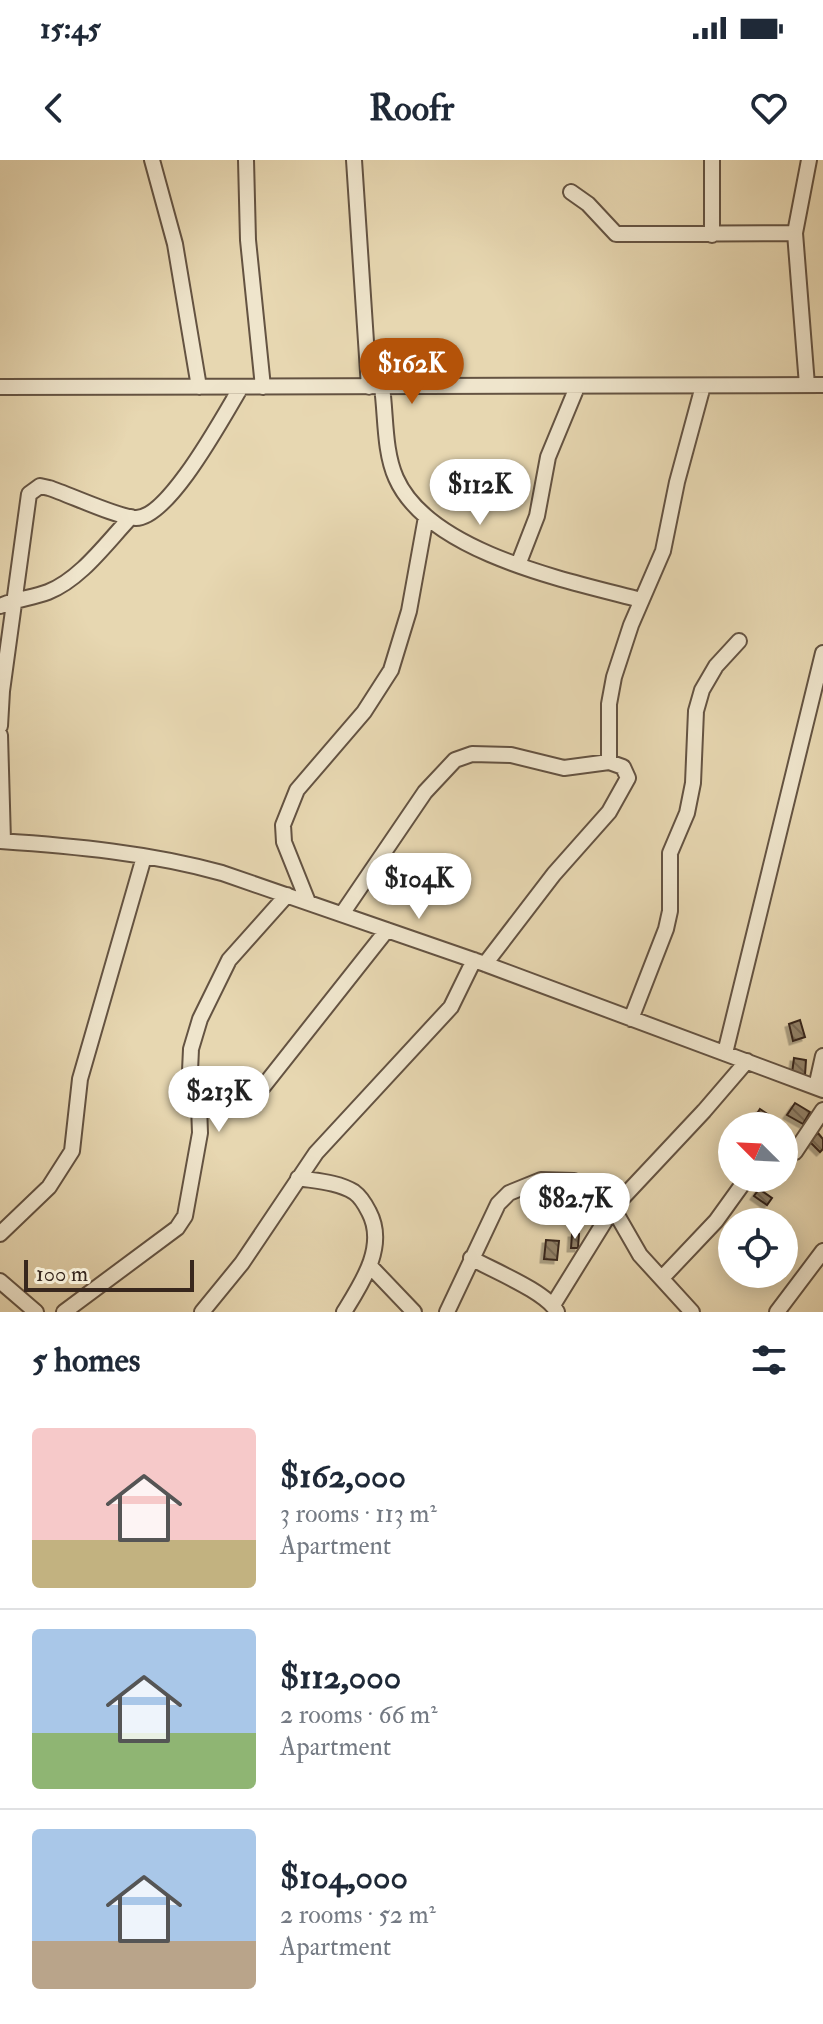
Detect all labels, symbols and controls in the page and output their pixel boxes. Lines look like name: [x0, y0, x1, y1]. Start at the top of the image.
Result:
text: 15:45: [40, 10, 101, 47]
icon: back: [32, 86, 76, 130]
text: Roofr: [369, 86, 454, 131]
icon: heart: [747, 86, 791, 130]
pin: $162K: [356, 338, 468, 406]
text: $162K: [378, 348, 446, 380]
pin: $112K: [424, 459, 536, 527]
text: $112K: [448, 469, 512, 501]
pin: $104K: [363, 853, 475, 921]
text: $104K: [384, 863, 454, 895]
pin: $213K: [163, 1066, 275, 1134]
text: $213K: [186, 1076, 252, 1108]
north arrow: [718, 1112, 798, 1192]
map controls: [718, 1112, 798, 1288]
pin: $82.7K: [510, 1173, 640, 1241]
text: $82.7K: [538, 1183, 612, 1215]
button: locate: [718, 1208, 798, 1288]
scale bar: [24, 1256, 194, 1292]
text: 100 m: [36, 1260, 88, 1288]
icon: filters: [747, 1338, 791, 1382]
text: 5 homes: [32, 1339, 140, 1382]
text: $162,000: [280, 1455, 406, 1498]
icon: home: [96, 1460, 192, 1556]
text: 3 rooms · 113 m²: [280, 1498, 437, 1530]
text: Apartment: [280, 1530, 391, 1562]
text: $112,000: [280, 1656, 401, 1699]
icon: home: [96, 1661, 192, 1757]
text: 2 rooms · 66 m²: [280, 1699, 438, 1731]
text: Apartment: [280, 1731, 391, 1763]
text: $104,000: [280, 1856, 408, 1899]
icon: home: [96, 1861, 192, 1957]
text: 2 rooms · 52 m²: [280, 1899, 436, 1931]
text: Apartment: [280, 1931, 391, 1963]

